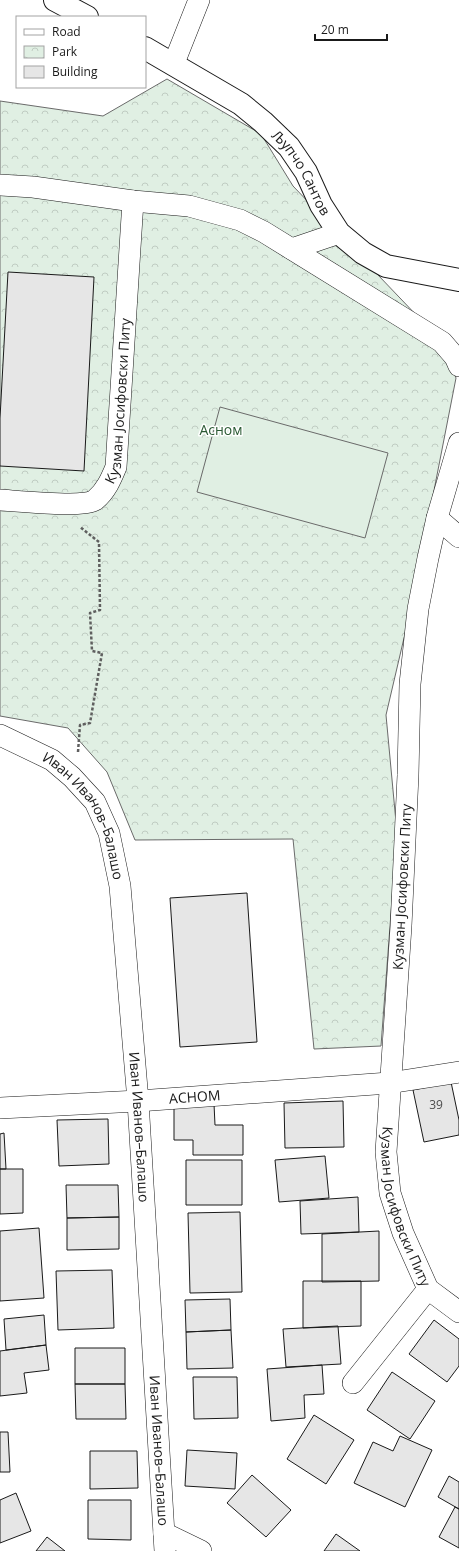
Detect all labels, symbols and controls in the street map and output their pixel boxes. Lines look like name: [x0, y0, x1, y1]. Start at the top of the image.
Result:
legend: [16, 16, 146, 88]
scale bar: [315, 16, 387, 42]
text: 20 m: [321, 21, 349, 38]
text: Road: [52, 23, 81, 40]
text: Park: [52, 43, 78, 60]
text: Building: [52, 63, 98, 80]
street label: Љупчо Сантов: [268, 126, 335, 219]
street label: Кузман Јосифовски Питу: [100, 317, 135, 487]
park label: Асном: [199, 420, 243, 439]
street label: Иван Иванов–Балашо: [40, 747, 128, 881]
street label: Кузман Јосифовски Питу: [388, 802, 415, 971]
street label: Иван Иванов–Балашо: [125, 1051, 154, 1203]
street label: АСНОМ: [168, 1085, 221, 1108]
house number: 39: [429, 1096, 443, 1113]
street label: Кузман Јосифовски Питу: [377, 1126, 436, 1290]
street label: Иван Иванов–Балашо: [145, 1375, 173, 1526]

